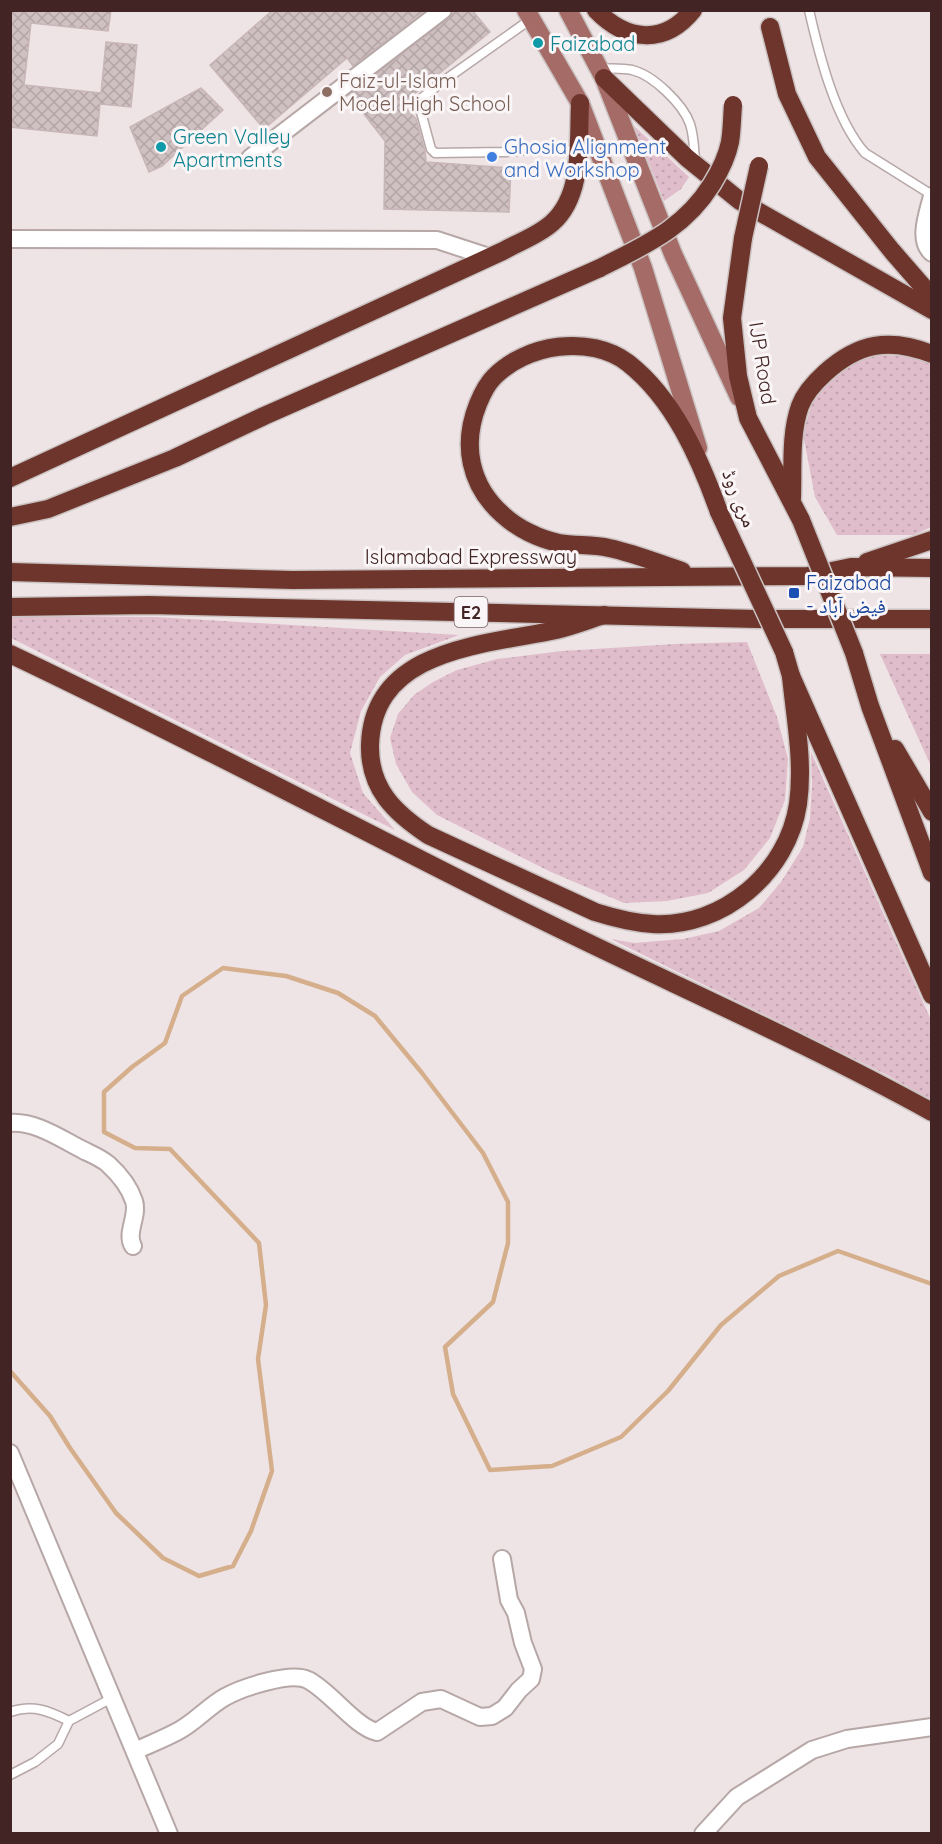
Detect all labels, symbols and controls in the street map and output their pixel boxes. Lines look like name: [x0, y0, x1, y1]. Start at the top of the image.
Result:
place label: Faizabad: [550, 31, 635, 56]
marker: Faizabad: [531, 36, 545, 50]
place label: Faiz-ul-Islam Model High School: [339, 68, 511, 116]
marker: Faiz-ul-Islam Model High School: [320, 85, 334, 99]
place label: Green Valley Apartments: [173, 124, 291, 172]
place label: Ghosia Alignment and Workshop: [504, 134, 667, 182]
marker: Green Valley Apartments: [154, 140, 168, 154]
marker: Ghosia Alignment and Workshop: [485, 150, 499, 164]
street label: IJP Road: [744, 320, 782, 406]
street label: مری روڈ: [717, 465, 763, 531]
street label: Islamabad Expressway: [365, 544, 577, 569]
place label: Faizabad - فیض آباد: [806, 570, 891, 618]
marker: Faizabad - فیض آباد: [787, 586, 801, 600]
road number: E2: [454, 597, 488, 627]

